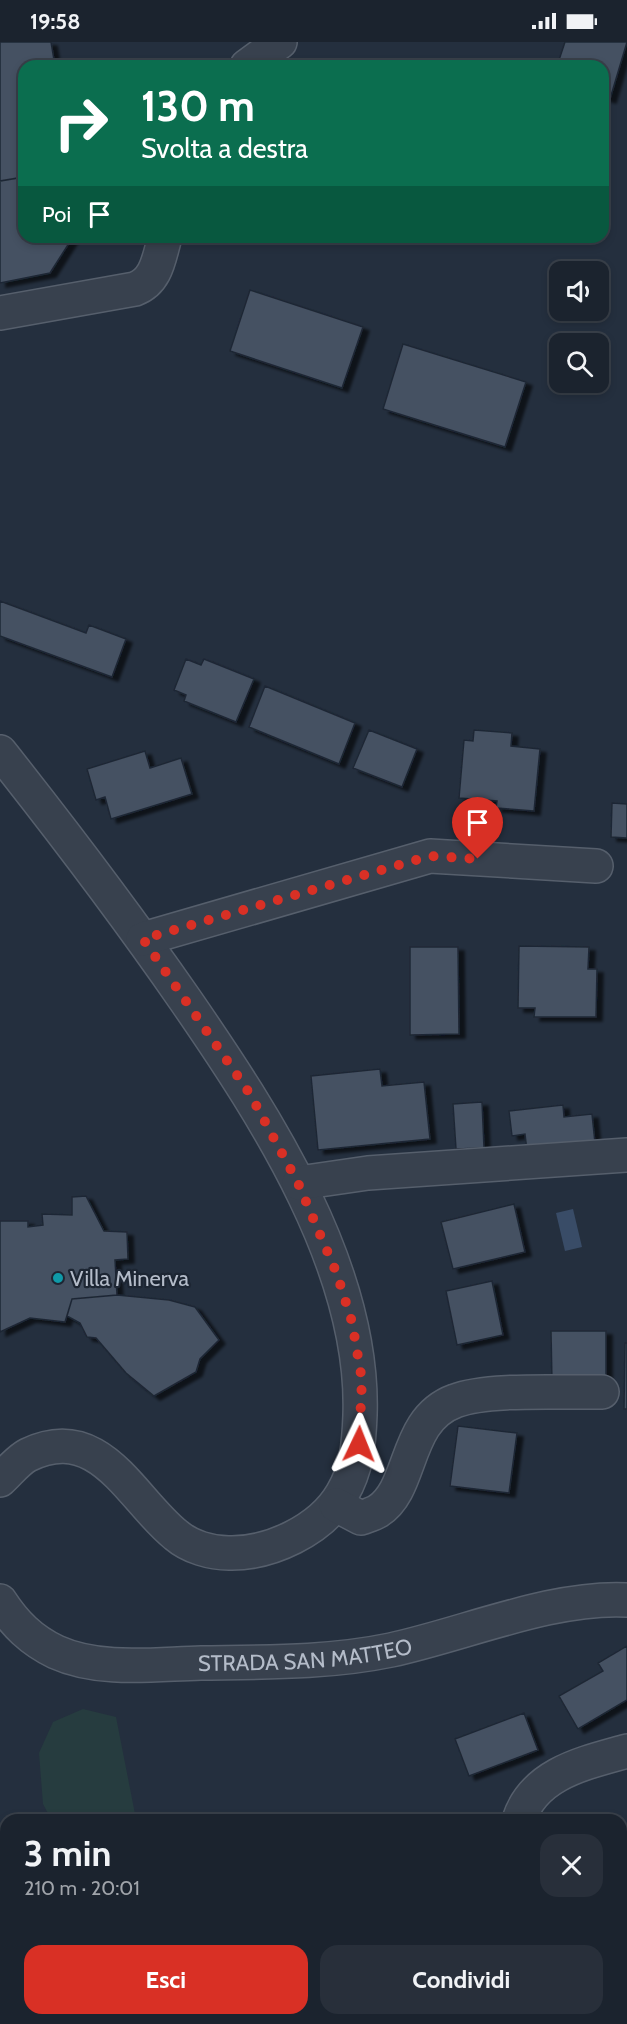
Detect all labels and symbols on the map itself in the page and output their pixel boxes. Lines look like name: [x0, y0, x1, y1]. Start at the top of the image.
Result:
pin: [452, 797, 503, 859]
place label: Villa Minerva: [70, 1265, 189, 1292]
marker: Villa Minerva: [51, 1271, 65, 1285]
position arrow: [327, 1412, 391, 1476]
street label: STRADA SAN MATTEO: [198, 1633, 415, 1677]

